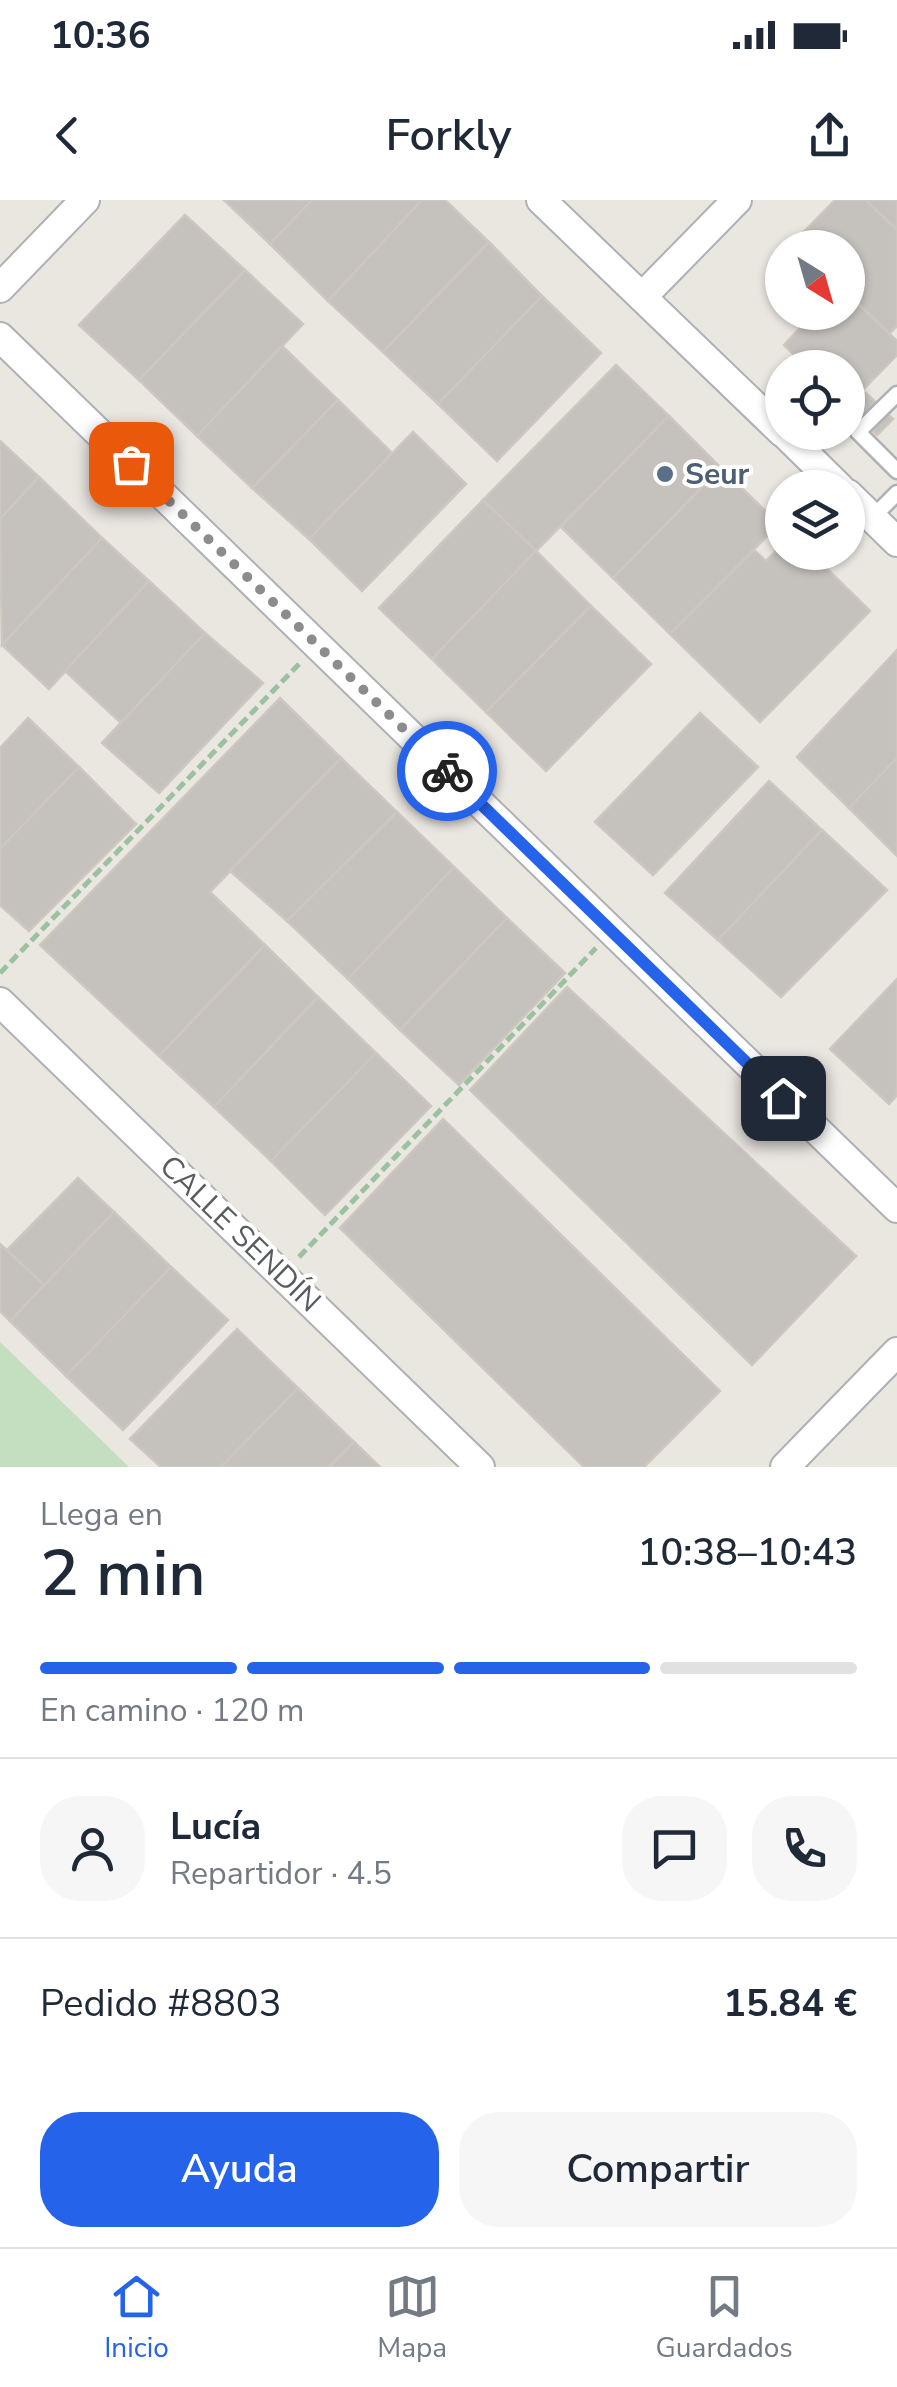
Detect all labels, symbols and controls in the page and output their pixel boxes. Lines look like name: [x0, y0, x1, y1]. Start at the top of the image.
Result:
text: 10:36: [50, 10, 151, 61]
text: Forkly: [385, 105, 512, 166]
icon: back: [40, 108, 95, 163]
icon: share: [802, 108, 857, 163]
north arrow: [765, 230, 865, 330]
map controls: [765, 230, 865, 570]
button: locate: [765, 350, 865, 450]
pin: [89, 422, 174, 507]
icon: bag: [104, 437, 159, 492]
place label: Seur: [685, 454, 750, 495]
marker: Seur: [654, 463, 676, 485]
button: layers: [765, 470, 865, 570]
courier: [397, 721, 497, 821]
icon: bike: [420, 744, 475, 799]
pin: [741, 1056, 826, 1141]
icon: home: [756, 1071, 811, 1126]
street label: CALLE SENDÍN: [150, 1146, 330, 1322]
text: Llega en: [40, 1493, 163, 1536]
text: 10:38–10:43: [638, 1527, 857, 1578]
text: 2 min: [40, 1529, 206, 1618]
text: En camino · 120 m: [40, 1689, 304, 1732]
button: person: [40, 1796, 145, 1901]
button: chat: [622, 1796, 727, 1901]
button: phone: [752, 1796, 857, 1901]
text: Lucía: [170, 1801, 261, 1852]
text: Repartidor · 4.5: [170, 1852, 392, 1895]
text: Pedido #8803: [40, 1978, 281, 2029]
text: 15.84 €: [723, 1978, 857, 2029]
button: Ayuda: [40, 2112, 439, 2227]
button: Compartir: [459, 2112, 857, 2227]
tab: Inicio: [104, 2269, 169, 2367]
tab: Mapa: [377, 2269, 447, 2367]
tab: Guardados: [656, 2269, 793, 2367]

